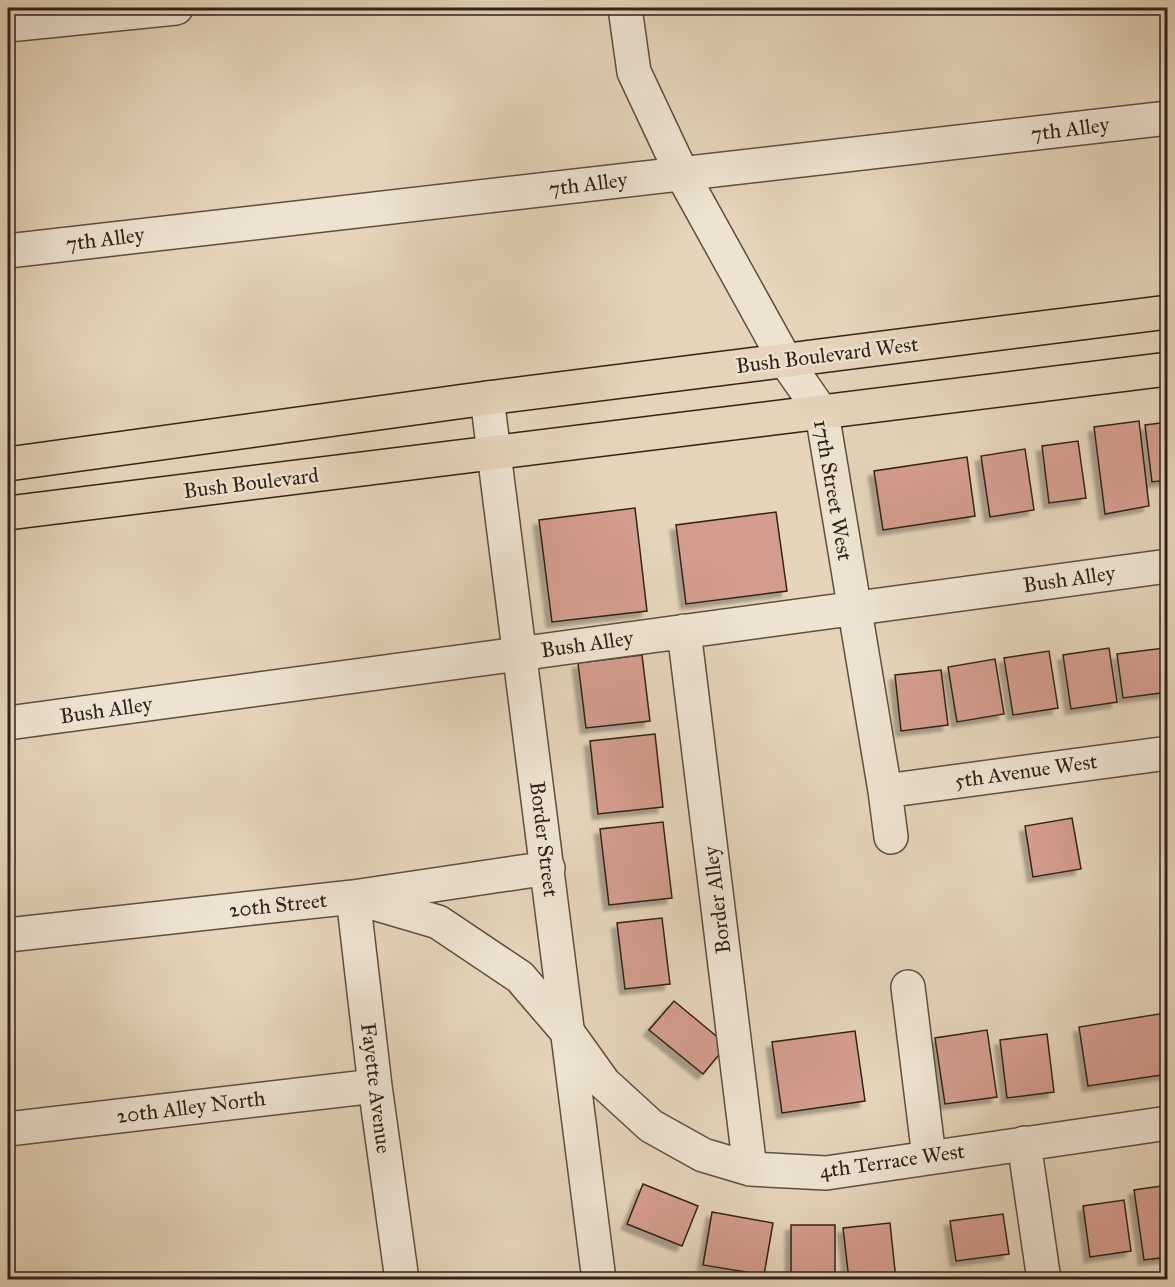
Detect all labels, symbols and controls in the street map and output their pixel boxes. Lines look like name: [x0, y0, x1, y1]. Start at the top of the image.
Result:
street label: 7th Alley: [1029, 111, 1112, 147]
street label: 7th Alley: [547, 166, 630, 202]
street label: 7th Alley: [64, 221, 147, 257]
street label: Bush Boulevard West: [734, 331, 920, 379]
street label: 17th Street West: [808, 417, 858, 563]
street label: Bush Boulevard: [182, 462, 321, 504]
street label: Bush Alley: [1021, 560, 1118, 598]
street label: Bush Alley: [539, 625, 636, 663]
street label: Bush Alley: [58, 691, 155, 729]
street label: 5th Avenue West: [953, 748, 1100, 794]
street label: Border Street: [524, 780, 564, 899]
street label: Border Alley: [697, 844, 736, 955]
street label: 20th Street: [228, 887, 329, 923]
street label: Fayette Avenue: [355, 1021, 397, 1155]
street label: 20th Alley North: [115, 1085, 267, 1129]
street label: 4th Terrace West: [818, 1138, 967, 1184]

